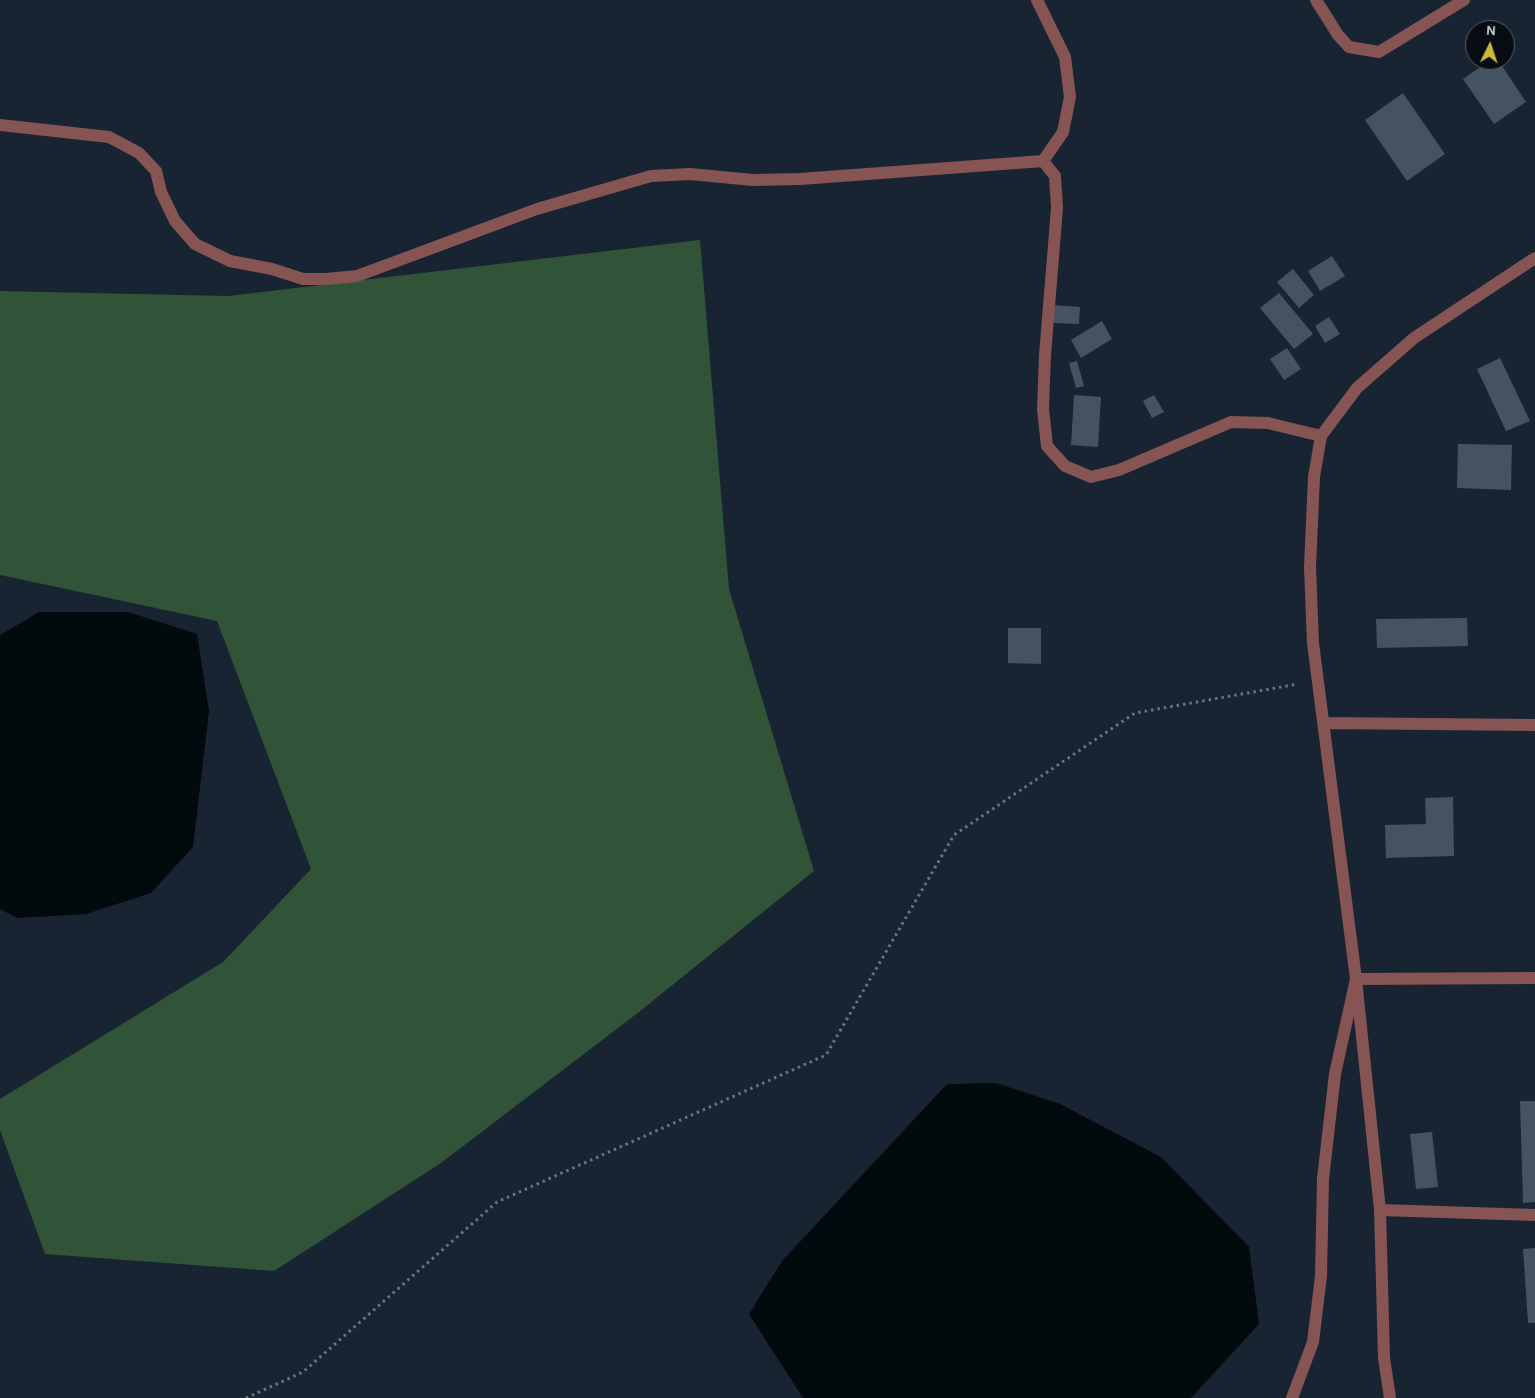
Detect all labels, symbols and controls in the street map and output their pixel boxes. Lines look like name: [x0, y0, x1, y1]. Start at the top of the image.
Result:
north arrow: [1465, 20, 1515, 70]
text: N: [1485, 22, 1497, 39]

